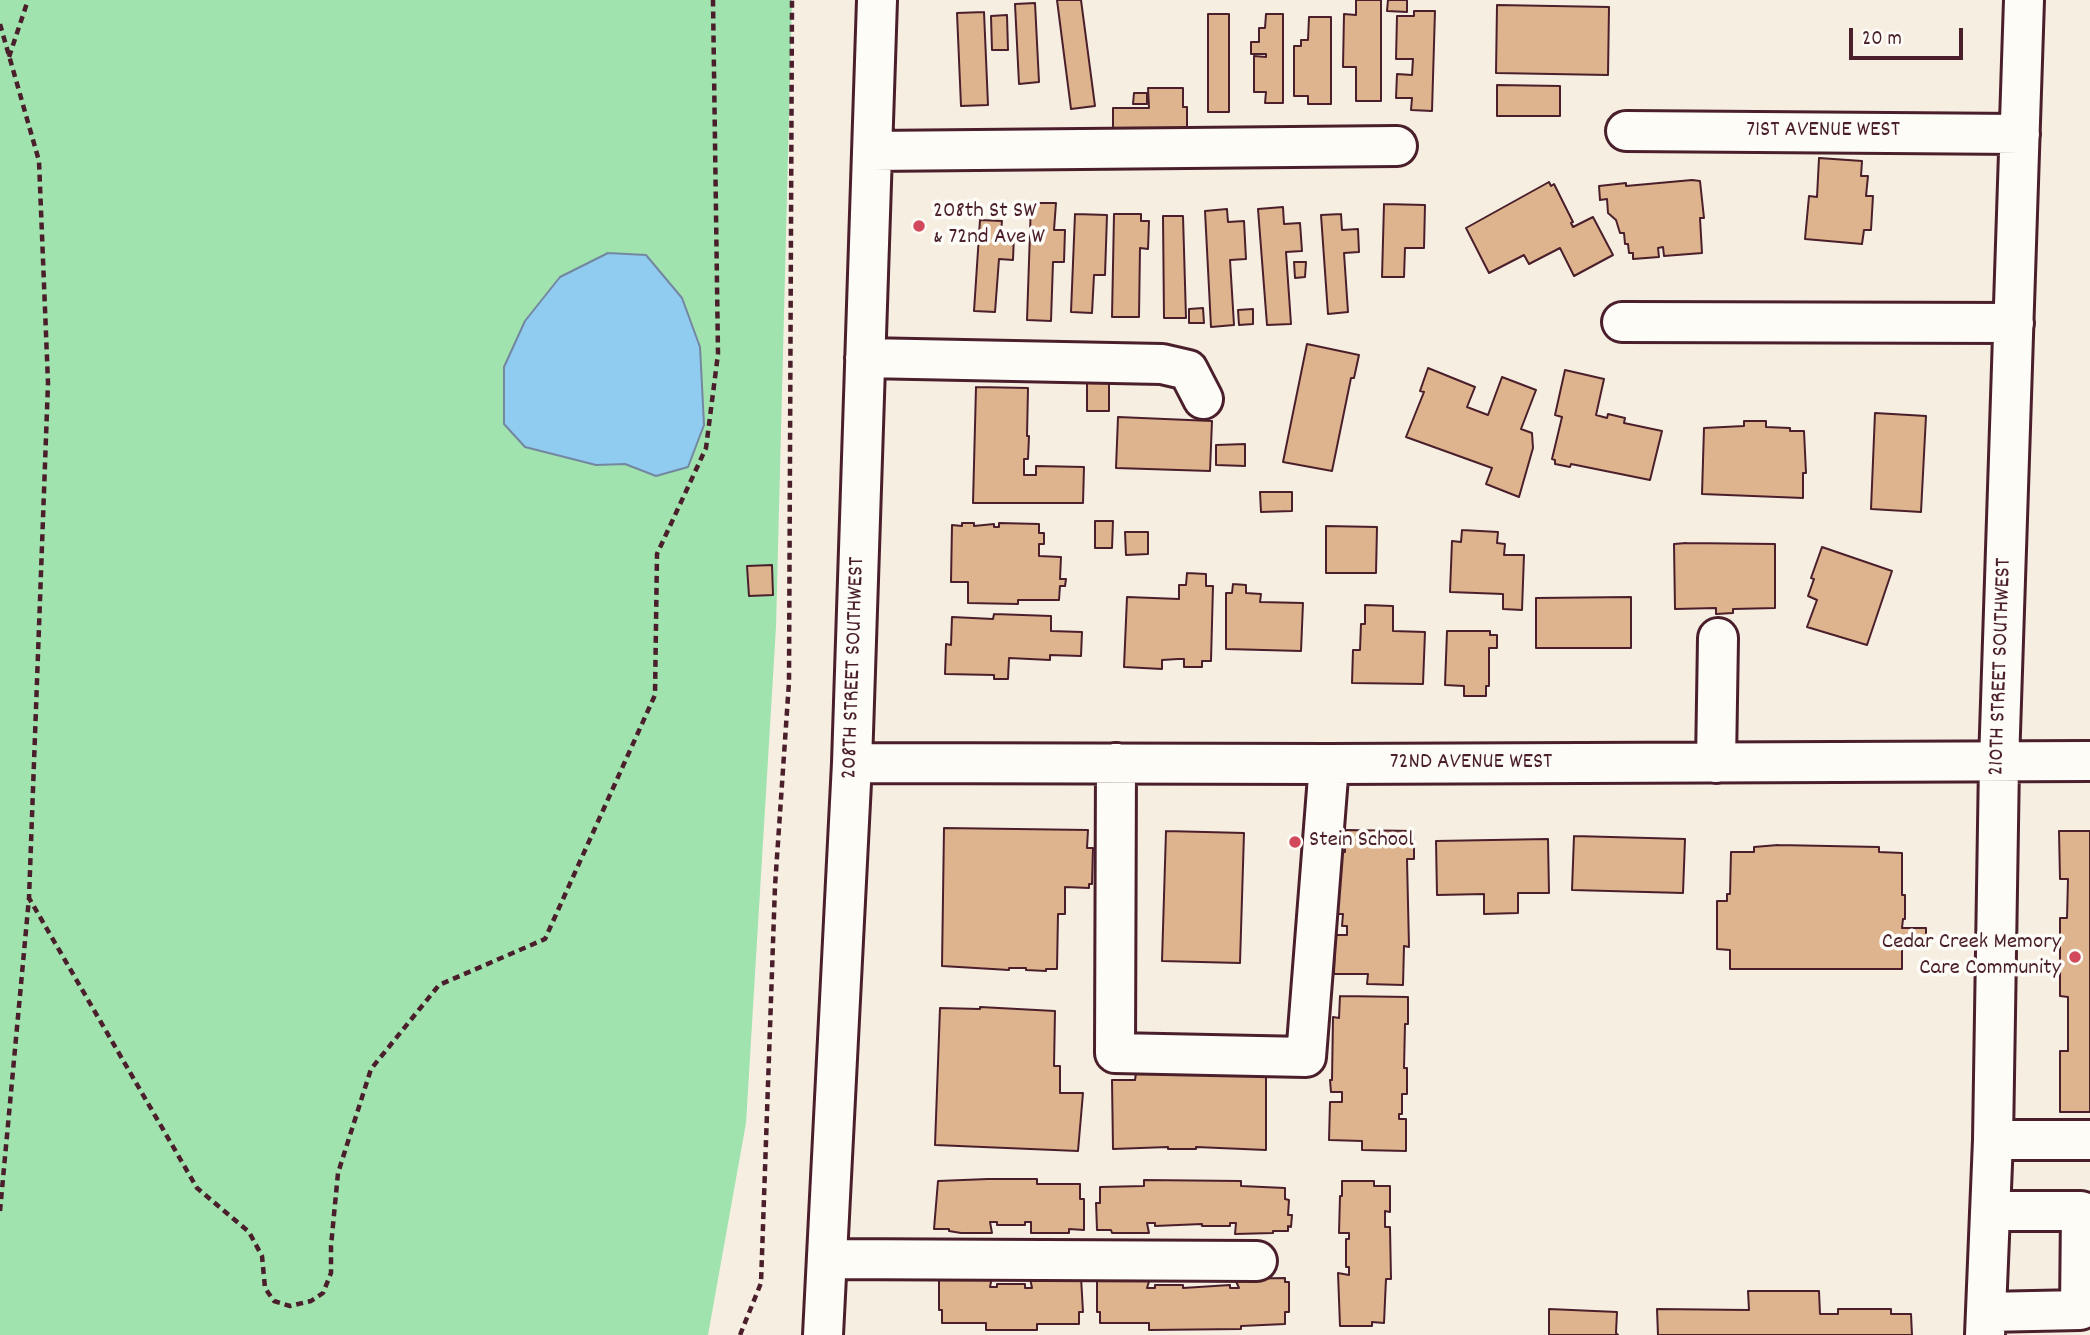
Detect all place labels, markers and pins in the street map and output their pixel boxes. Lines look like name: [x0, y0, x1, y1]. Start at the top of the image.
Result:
place label: 208th St SW & 72nd Ave W: [933, 199, 1045, 253]
marker: 208th St SW & 72nd Ave W: [911, 218, 927, 234]
place label: Stein School: [1309, 828, 1414, 856]
marker: Stein School: [1287, 834, 1303, 850]
place label: Cedar Creek Memory Care Community: [1882, 930, 2061, 984]
marker: Cedar Creek Memory Care Community: [2067, 949, 2083, 965]

